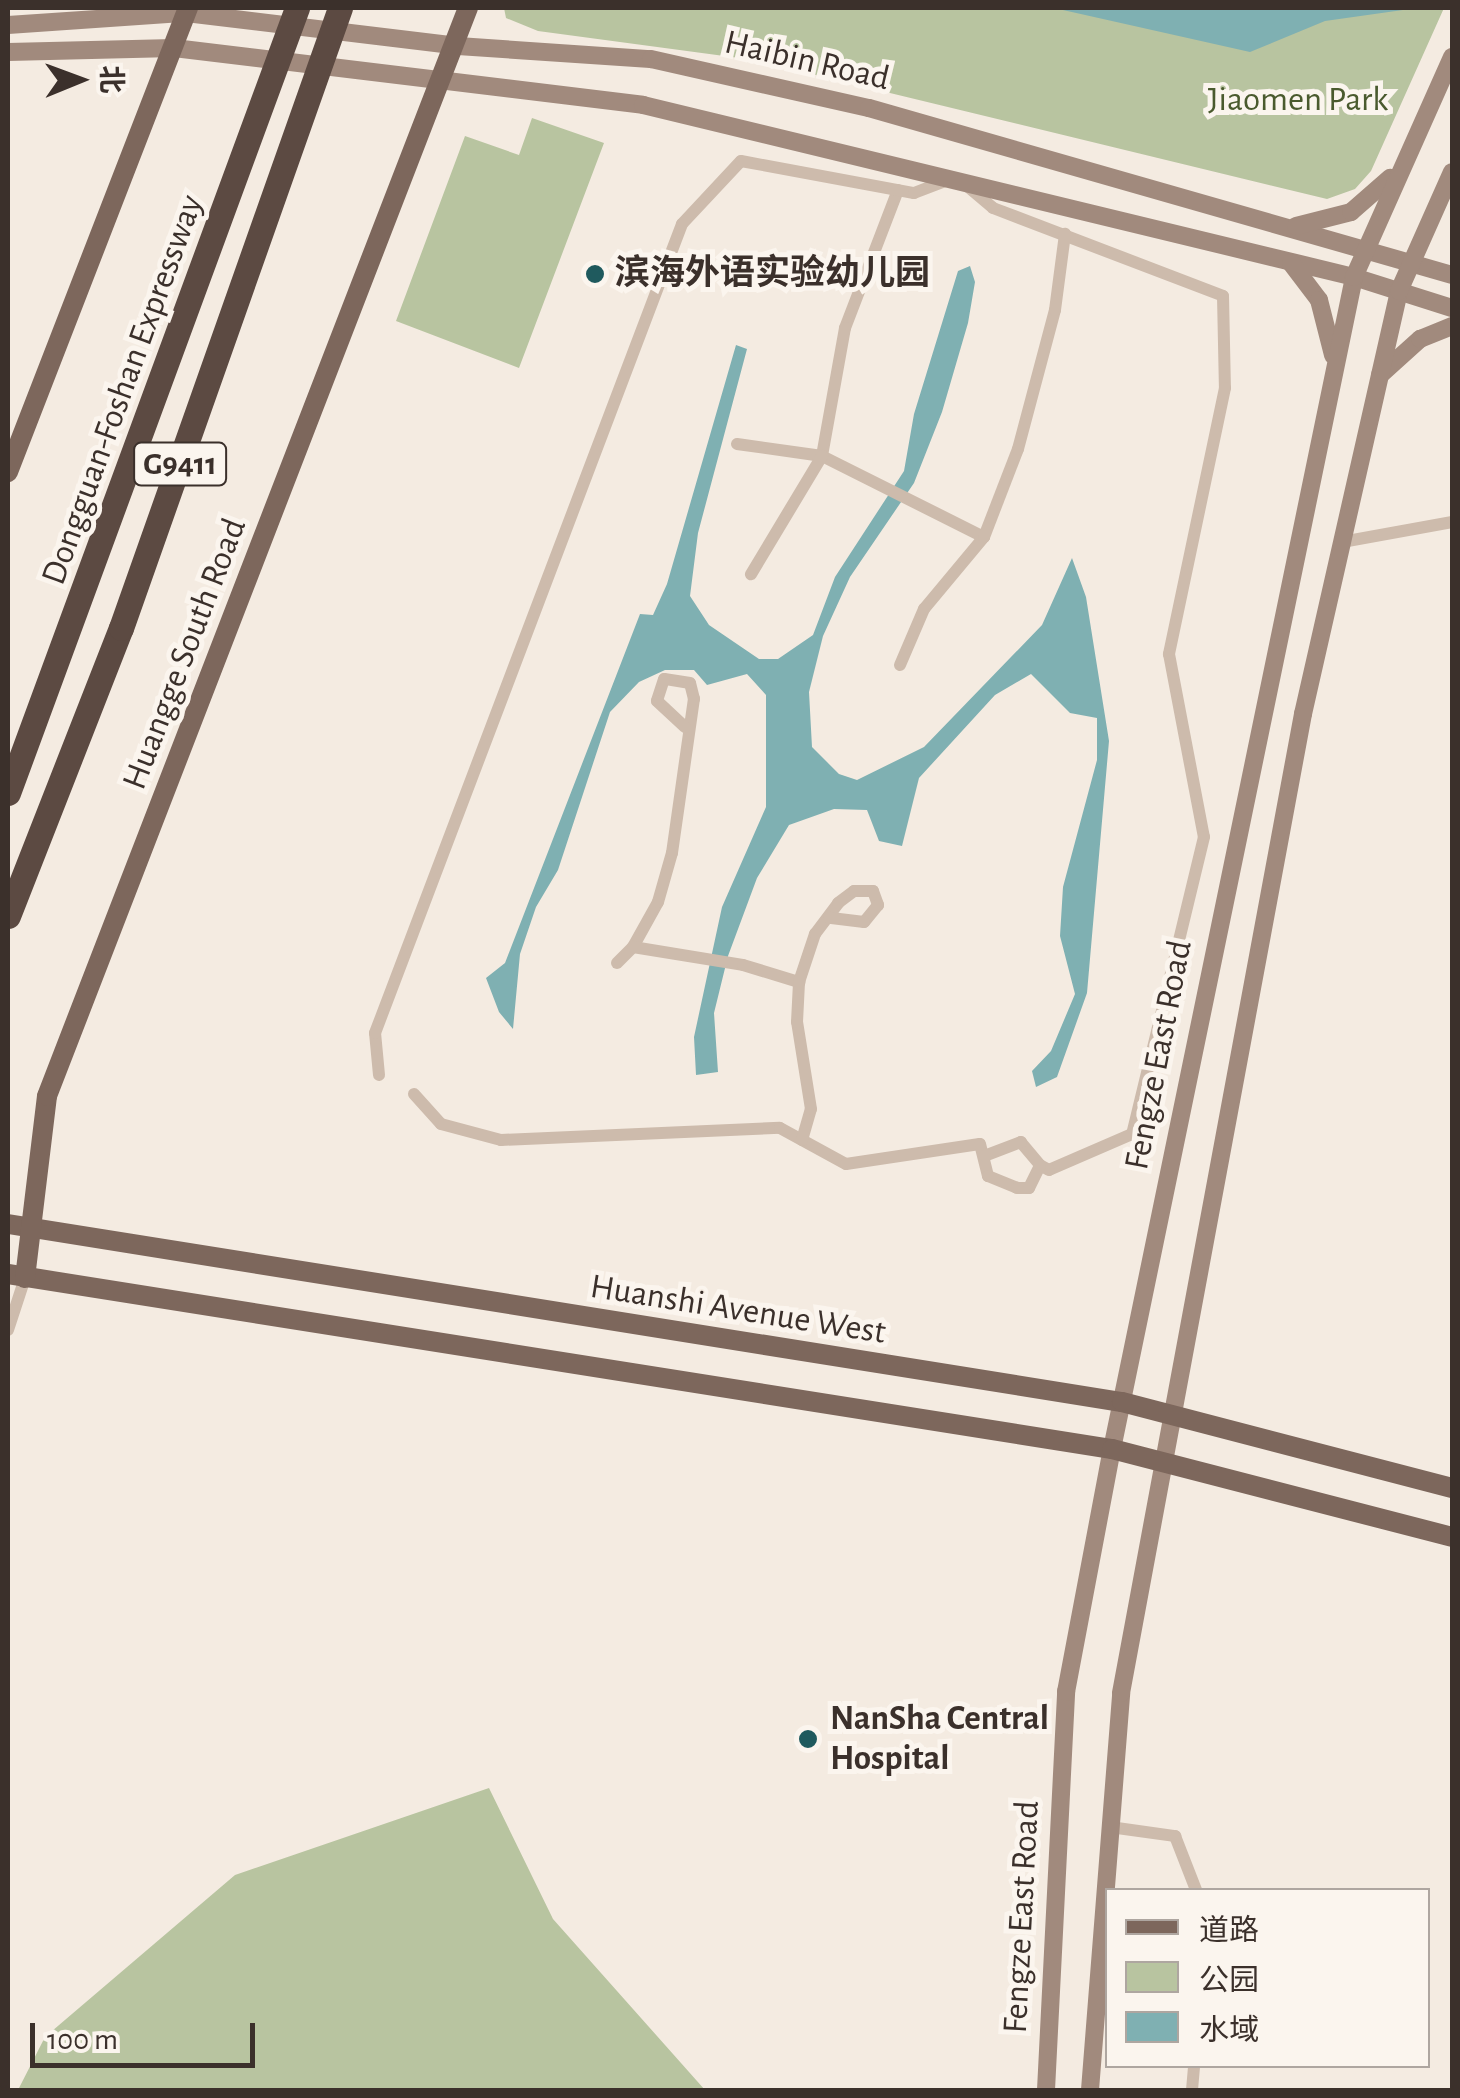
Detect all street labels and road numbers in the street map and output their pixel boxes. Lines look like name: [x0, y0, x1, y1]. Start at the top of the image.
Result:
street label: Haibin Road: [721, 22, 893, 100]
street label: Dongguan-Foshan Expressway: [33, 189, 213, 591]
road number: G9411: [132, 437, 228, 491]
street label: Huangge South Road: [114, 513, 256, 795]
street label: Fengze East Road: [1116, 937, 1202, 1173]
street label: Huanshi Avenue West: [587, 1266, 889, 1354]
street label: Fengze East Road: [995, 1800, 1049, 2034]

